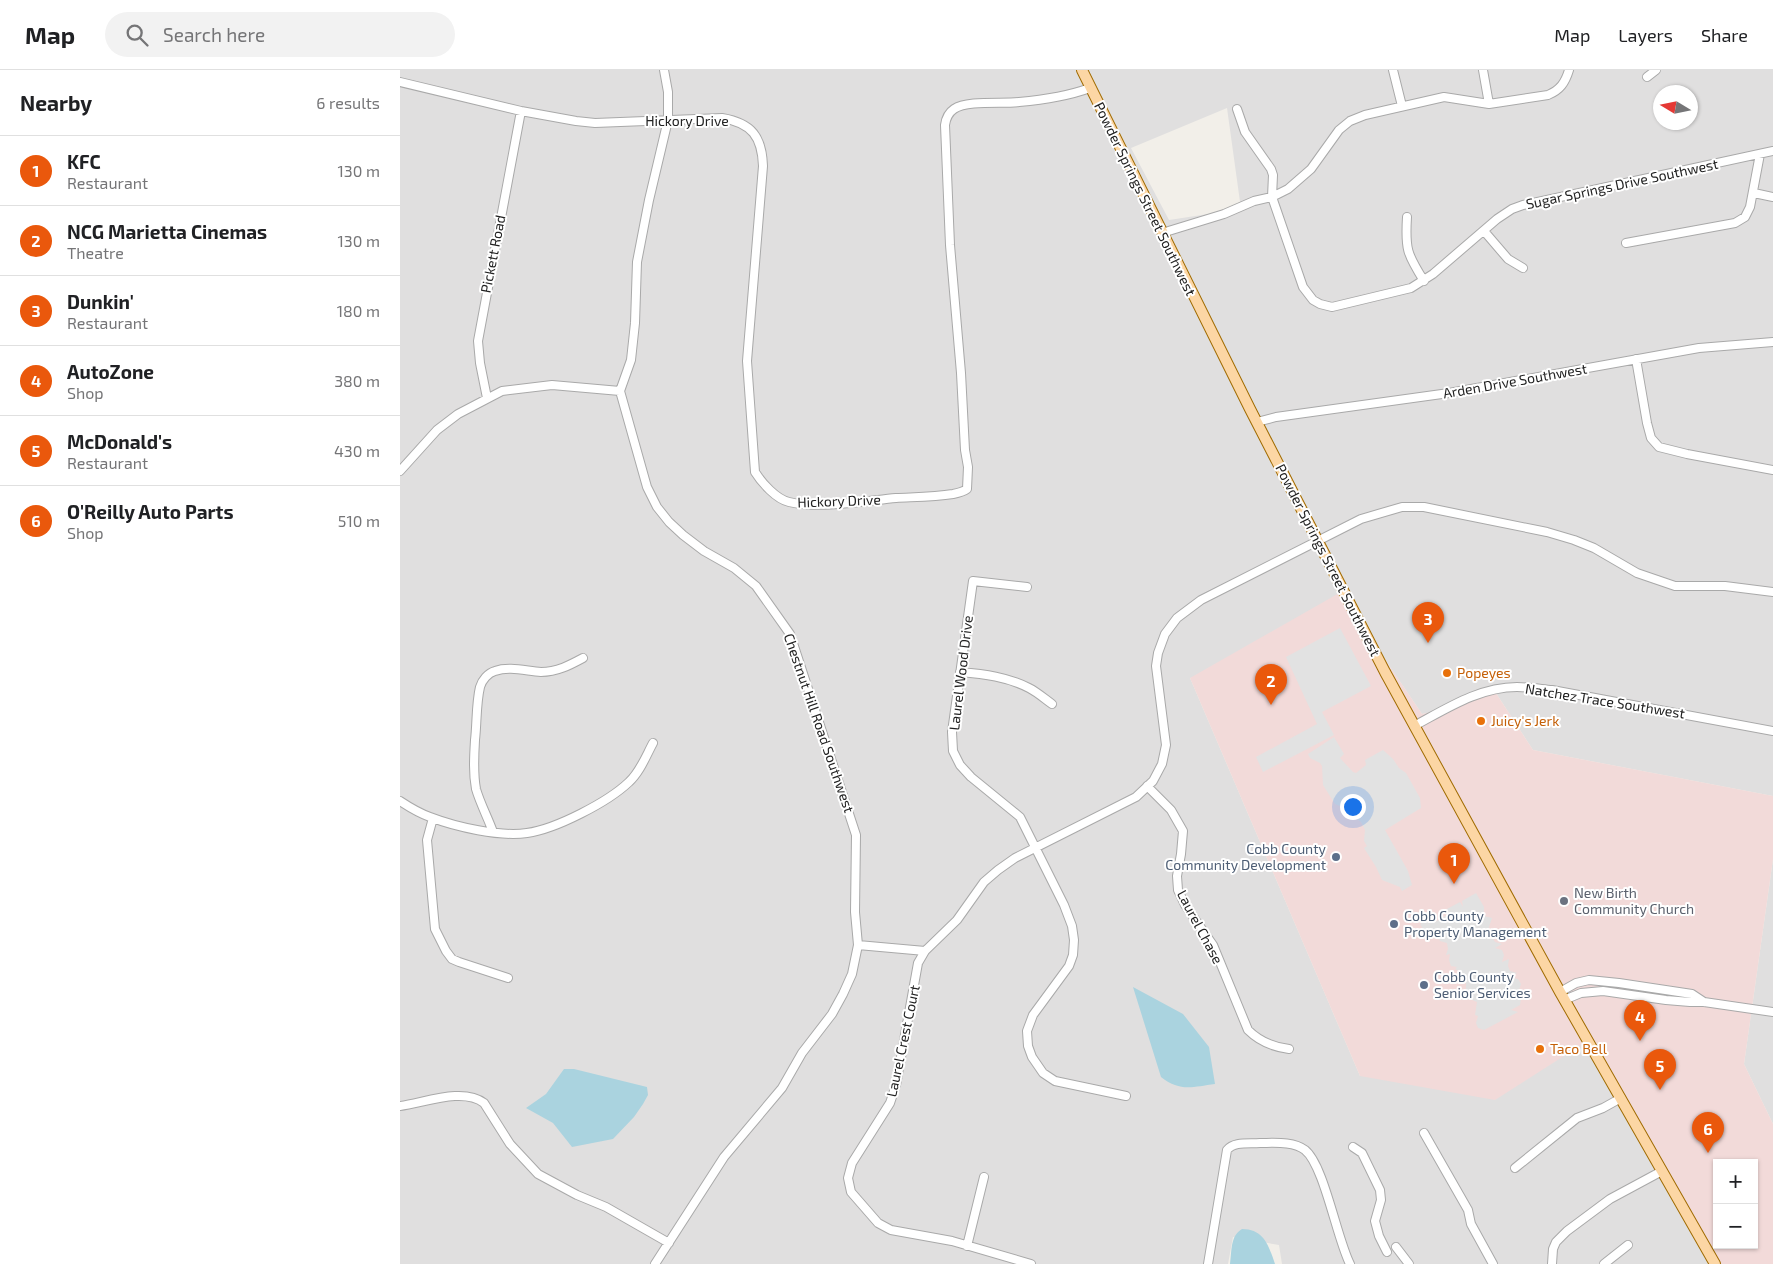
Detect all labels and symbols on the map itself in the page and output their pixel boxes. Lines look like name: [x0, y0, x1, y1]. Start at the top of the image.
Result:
north arrow: [1653, 85, 1698, 130]
street label: Powder Springs Street Southwest: [1091, 99, 1200, 298]
street label: Hickory Drive: [645, 112, 729, 129]
street label: Sugar Springs Drive Southwest: [1524, 155, 1720, 212]
street label: Pickett Road: [477, 213, 508, 294]
street label: Arden Drive Southwest: [1442, 359, 1588, 402]
street label: Powder Springs Street Southwest: [1272, 461, 1384, 659]
street label: Hickory Drive: [797, 491, 881, 510]
pin: 3: [1412, 602, 1444, 643]
street label: Laurel Wood Drive: [945, 614, 976, 731]
street label: Chestnut Hill Road Southwest: [781, 631, 858, 815]
pin: 2: [1255, 664, 1287, 705]
place label: Popeyes: [1457, 664, 1511, 681]
marker: Popeyes: [1441, 667, 1453, 679]
street label: Natchez Trace Southwest: [1524, 679, 1686, 722]
place label: Juicy's Jerk: [1491, 712, 1559, 729]
marker: Juicy's Jerk: [1475, 715, 1487, 727]
your location: [1340, 794, 1366, 820]
place label: Cobb County Community Development: [1165, 840, 1327, 873]
pin: 1: [1438, 843, 1470, 884]
marker: Cobb County Community Development: [1330, 851, 1342, 863]
place label: New Birth Community Church: [1574, 884, 1694, 917]
street label: Laurel Chase: [1174, 887, 1227, 967]
marker: New Birth Community Church: [1558, 895, 1570, 907]
place label: Cobb County Property Management: [1404, 907, 1547, 940]
marker: Cobb County Property Management: [1388, 918, 1400, 930]
place label: Cobb County Senior Services: [1434, 968, 1531, 1001]
marker: Cobb County Senior Services: [1418, 979, 1430, 991]
street label: Laurel Crest Court: [882, 983, 923, 1098]
pin: 4: [1624, 1000, 1656, 1041]
place label: Taco Bell: [1550, 1040, 1608, 1057]
marker: Taco Bell: [1534, 1043, 1546, 1055]
pin: 5: [1644, 1049, 1676, 1090]
pin: 6: [1692, 1112, 1724, 1153]

